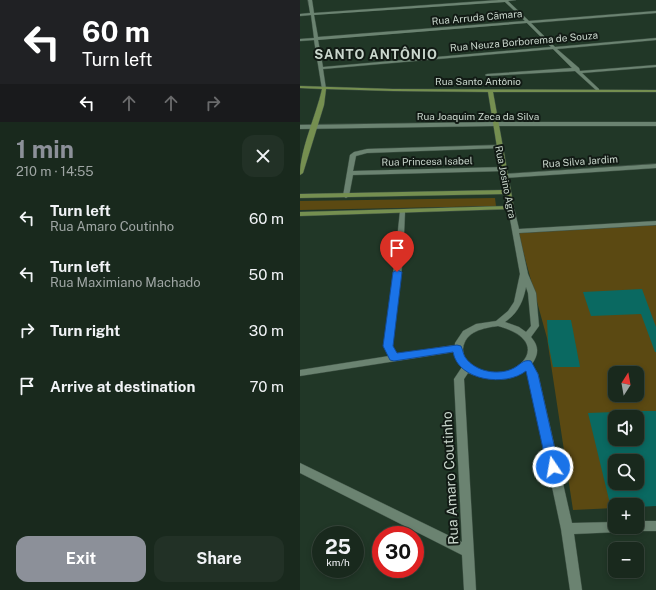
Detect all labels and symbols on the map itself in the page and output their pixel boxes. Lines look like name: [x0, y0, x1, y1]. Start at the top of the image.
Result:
street label: Rua Arruda Cãmara: [431, 7, 523, 27]
street label: Rua Neuza Borborema de Souza: [449, 29, 599, 53]
district label: SANTO ANTÔNIO: [314, 46, 438, 62]
street label: Rua Santo Antônio: [435, 75, 521, 87]
street label: Rua Joaquim Zeca da Silva: [417, 110, 539, 122]
street label: Rua Josino Agra: [493, 145, 519, 219]
street label: Rua Silva Jardim: [542, 152, 618, 170]
street label: Rua Princesa Isabel: [381, 154, 473, 168]
pin: [380, 231, 414, 272]
north arrow: [608, 366, 644, 402]
street label: Rua Amaro Coutinho: [439, 411, 461, 545]
position arrow: [532, 446, 574, 488]
speed limit sign: 30: [372, 526, 424, 578]

